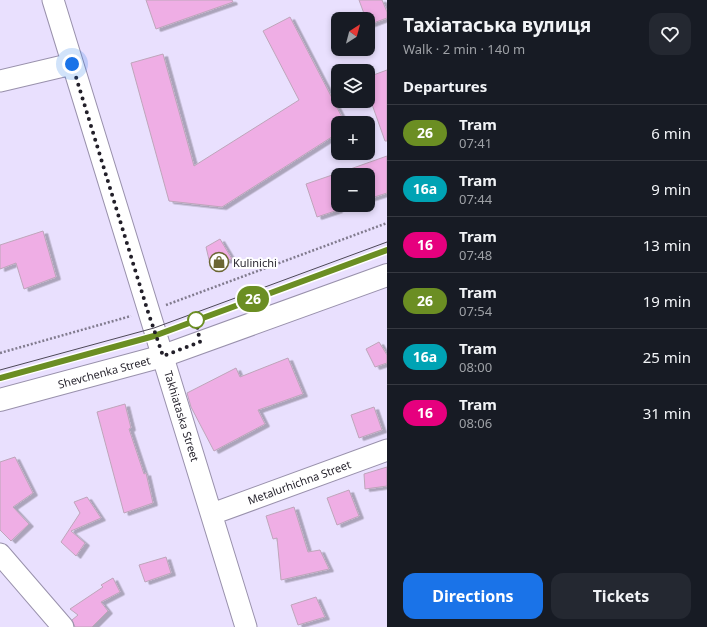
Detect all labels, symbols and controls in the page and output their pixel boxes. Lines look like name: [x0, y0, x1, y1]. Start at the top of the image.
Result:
north arrow: [331, 12, 375, 56]
map controls: [331, 12, 375, 212]
text: Тахіатаська вулиця: [403, 12, 591, 38]
button: heart: [649, 13, 691, 55]
text: Walk · 2 min · 140 m: [403, 40, 525, 58]
your location: [62, 54, 82, 74]
button: layers: [331, 64, 375, 108]
text: Departures: [403, 76, 487, 96]
text: Tram: [459, 114, 497, 134]
button: +: [331, 116, 375, 160]
text: 26: [417, 123, 433, 142]
text: 6 min: [651, 123, 691, 143]
text: 07:41: [459, 134, 492, 152]
button: −: [331, 168, 375, 212]
text: Tram: [459, 170, 497, 190]
text: 16a: [413, 179, 437, 198]
text: 9 min: [651, 179, 691, 199]
text: 07:44: [459, 190, 492, 208]
text: Tram: [459, 226, 497, 246]
text: 16: [417, 235, 433, 254]
text: 13 min: [643, 235, 691, 255]
text: 07:48: [459, 246, 492, 264]
shop icon: Kulinichi: [208, 251, 230, 273]
place label: Kulinichi: [233, 255, 277, 270]
text: Tram: [459, 282, 497, 302]
line badge: 26: [235, 286, 271, 312]
text: 26: [245, 289, 261, 308]
text: 26: [417, 291, 433, 310]
text: 19 min: [643, 291, 691, 311]
text: 07:54: [459, 302, 492, 320]
unlabelled marker: [187, 311, 205, 329]
text: Tram: [459, 338, 497, 358]
text: 16a: [413, 347, 437, 366]
text: 25 min: [643, 347, 691, 367]
street label: Shevchenka Street: [56, 352, 152, 392]
text: 08:00: [459, 358, 492, 376]
street label: Takhiataska Street: [161, 369, 203, 463]
text: Tram: [459, 394, 497, 414]
text: 16: [417, 403, 433, 422]
text: 31 min: [643, 403, 691, 423]
text: 08:06: [459, 414, 492, 432]
street label: Metalurhichna Street: [245, 456, 353, 508]
button: Directions: [403, 573, 543, 619]
button: Tickets: [551, 573, 691, 619]

